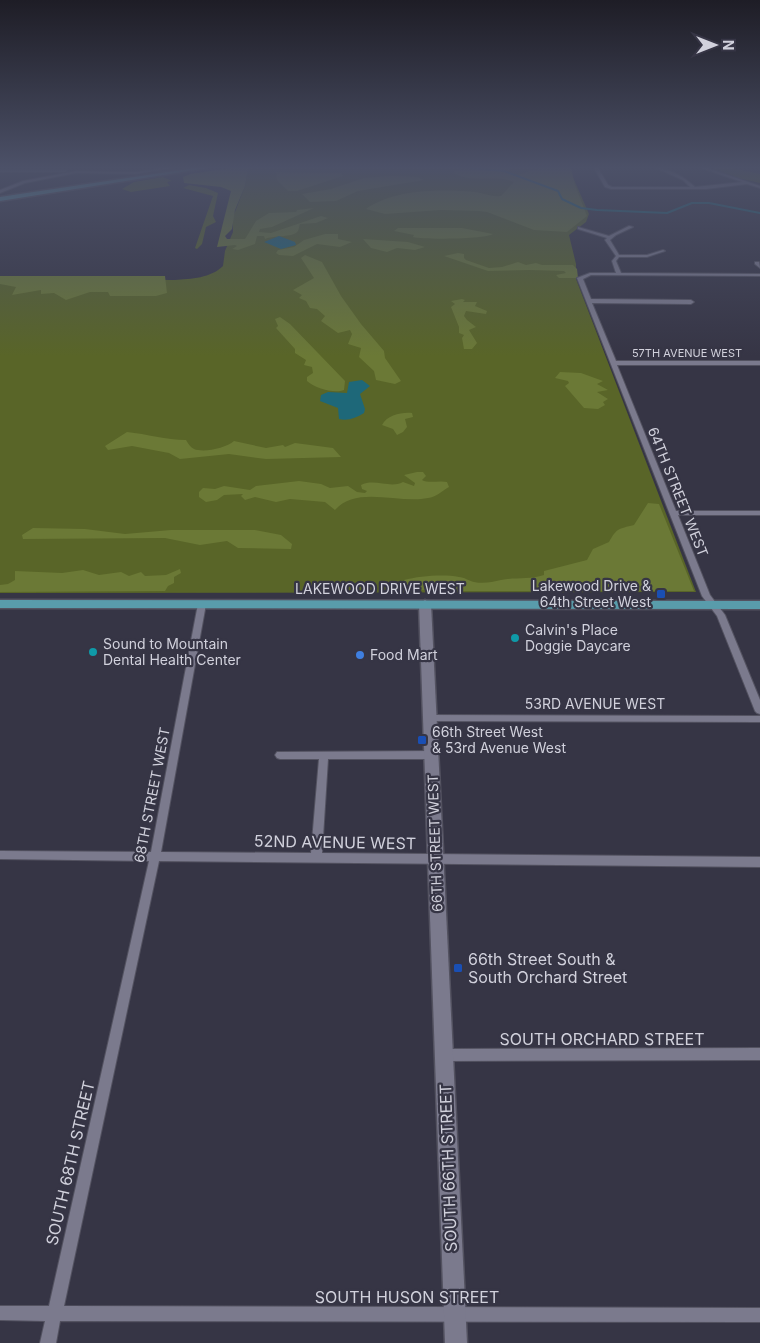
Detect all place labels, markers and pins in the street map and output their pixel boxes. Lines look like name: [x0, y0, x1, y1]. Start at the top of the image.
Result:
place label: Lakewood Drive & 64th Street West: [532, 577, 651, 610]
marker: Lakewood Drive & 64th Street West: [655, 588, 667, 600]
place label: Calvin's Place Doggie Daycare: [525, 621, 631, 654]
marker: Calvin's Place Doggie Daycare: [509, 632, 521, 644]
place label: Sound to Mountain Dental Health Center: [103, 635, 241, 668]
marker: Sound to Mountain Dental Health Center: [87, 646, 99, 658]
place label: Food Mart: [370, 646, 438, 663]
marker: Food Mart: [354, 649, 366, 661]
place label: 66th Street West & 53rd Avenue West: [432, 723, 566, 756]
marker: 66th Street West & 53rd Avenue West: [416, 734, 428, 746]
place label: 66th Street South & South Orchard Street: [468, 949, 627, 987]
marker: 66th Street South & South Orchard Street: [452, 962, 464, 974]

